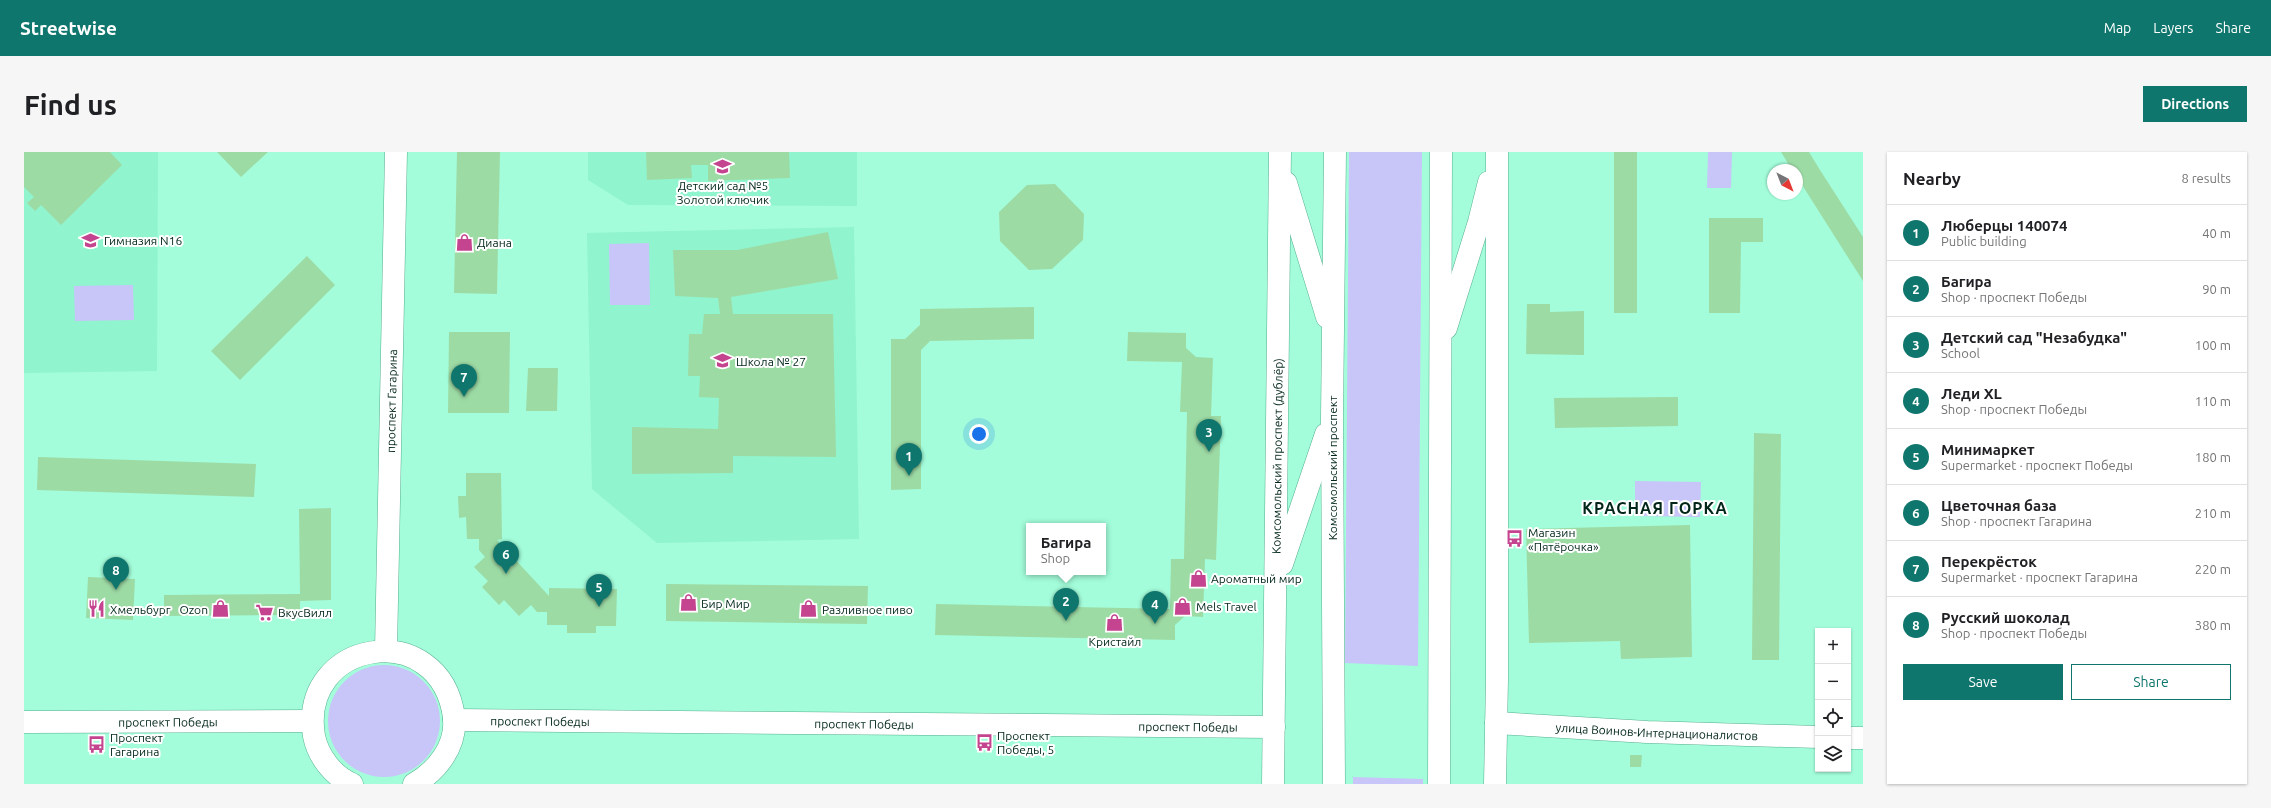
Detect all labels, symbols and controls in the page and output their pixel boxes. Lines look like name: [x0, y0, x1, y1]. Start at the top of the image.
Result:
text: Streetwise: [20, 17, 117, 39]
text: Map: [2104, 20, 2131, 36]
text: Layers: [2153, 20, 2193, 36]
text: Share: [2215, 20, 2251, 36]
button: Directions: [2143, 86, 2247, 122]
text: Find us: [24, 89, 117, 120]
school or university icon: Детский сад №5 Золотой ключик: [713, 156, 733, 176]
north arrow: [1767, 164, 1803, 200]
text: Nearby: [1903, 169, 1961, 188]
text: 8 results: [2181, 171, 2231, 185]
place label: Детский сад №5 Золотой ключик: [677, 179, 769, 206]
text: Люберцы 140074: [1941, 217, 2068, 234]
text: 1: [1912, 226, 1920, 240]
text: 40 m: [2202, 226, 2231, 240]
school or university icon: Гимназия N16: [81, 230, 101, 250]
shop icon: Диана: [454, 232, 474, 252]
place label: Гимназия N16: [104, 234, 182, 247]
text: Public building: [1941, 234, 2027, 248]
place label: Диана: [477, 236, 512, 249]
text: Багира: [1941, 273, 1992, 290]
text: 2: [1912, 282, 1920, 296]
text: 90 m: [2202, 282, 2231, 296]
text: Shop · проспект Победы: [1941, 290, 2087, 304]
text: Детский сад "Незабудка": [1941, 329, 2127, 346]
text: 3: [1912, 338, 1920, 352]
text: 100 m: [2195, 338, 2231, 352]
text: School: [1941, 346, 1980, 360]
street label: проспект Гагарина: [383, 349, 399, 453]
school or university icon: Школа № 27: [713, 351, 733, 371]
place label: Школа № 27: [736, 355, 806, 368]
street label: Комсомольский проспект (дублёр): [1269, 358, 1285, 554]
pin: 7: [451, 364, 477, 397]
text: Леди XL: [1941, 385, 2002, 402]
text: 4: [1912, 394, 1920, 408]
text: 110 m: [2195, 394, 2231, 408]
street label: Комсомольский проспект: [1326, 395, 1339, 540]
text: Shop · проспект Победы: [1941, 402, 2087, 416]
pin: 3: [1196, 419, 1222, 452]
your location: [969, 424, 989, 444]
text: Минимаркет: [1941, 441, 2034, 458]
pin: 1: [896, 443, 922, 476]
text: 5: [1912, 450, 1920, 464]
text: 180 m: [2195, 450, 2231, 464]
text: Supermarket · проспект Победы: [1941, 458, 2133, 472]
text: Цветочная база: [1941, 497, 2057, 514]
district label: КРАСНАЯ ГОРКА: [1582, 499, 1728, 517]
text: 6: [1912, 506, 1920, 520]
text: 210 m: [2195, 506, 2231, 520]
text: Shop · проспект Гагарина: [1941, 514, 2092, 528]
popup: [1026, 523, 1106, 575]
place label: Магазин «Пятёрочка»: [1528, 526, 1599, 553]
bus stop icon: Магазин «Пятёрочка»: [1505, 529, 1525, 549]
text: Багира: [1041, 534, 1091, 551]
pin: 6: [493, 541, 519, 574]
text: Shop: [1041, 551, 1070, 565]
text: Перекрёсток: [1941, 553, 2037, 570]
pin: 8: [103, 557, 129, 590]
text: 7: [1912, 562, 1920, 576]
text: 220 m: [2195, 562, 2231, 576]
shop icon: Ароматный мир: [1188, 568, 1208, 588]
text: Supermarket · проспект Гагарина: [1941, 570, 2138, 584]
place label: Ароматный мир: [1211, 572, 1302, 585]
pin: 5: [586, 574, 612, 607]
pin: 2: [1053, 588, 1079, 621]
pin: 4: [1142, 591, 1168, 624]
shop icon: Бир Мир: [678, 593, 698, 613]
shop icon: Mels Travel: [1173, 596, 1193, 616]
place label: Бир Мир: [701, 597, 750, 610]
restaurant icon: Хмельбург: [87, 599, 107, 619]
shop icon: Ozon: [211, 599, 231, 619]
shop icon: Разливное пиво: [799, 599, 819, 619]
place label: Mels Travel: [1196, 600, 1257, 613]
supermarket icon: ВкусВилл: [255, 602, 275, 622]
place label: Хмельбург: [110, 603, 171, 616]
place label: Ozon: [179, 603, 208, 616]
place label: Разливное пиво: [822, 603, 913, 616]
place label: ВкусВилл: [278, 606, 332, 619]
text: Русский шоколад: [1941, 609, 2070, 626]
shop icon: Кристайл: [1105, 612, 1125, 632]
text: 8: [1912, 618, 1920, 632]
text: 380 m: [2195, 618, 2231, 632]
text: Shop · проспект Победы: [1941, 626, 2087, 640]
map controls: [1815, 628, 1851, 772]
button: +: [1815, 628, 1851, 664]
place label: Кристайл: [1089, 635, 1141, 648]
button: −: [1815, 664, 1851, 700]
button: Save: [1903, 664, 2063, 700]
button: Share: [2071, 664, 2231, 700]
button: locate: [1815, 700, 1851, 736]
street label: проспект Победы: [490, 714, 590, 728]
street label: проспект Победы: [118, 715, 218, 728]
street label: проспект Победы: [814, 717, 914, 730]
street label: проспект Победы: [1138, 719, 1238, 733]
street label: улица Воинов-Интернационалистов: [1555, 720, 1758, 742]
place label: Проспект Победы, 5: [997, 729, 1054, 756]
place label: Проспект Гагарина: [110, 731, 164, 758]
bus stop icon: Проспект Победы, 5: [974, 732, 994, 752]
bus stop icon: Проспект Гагарина: [87, 734, 107, 754]
button: layers: [1815, 736, 1851, 772]

